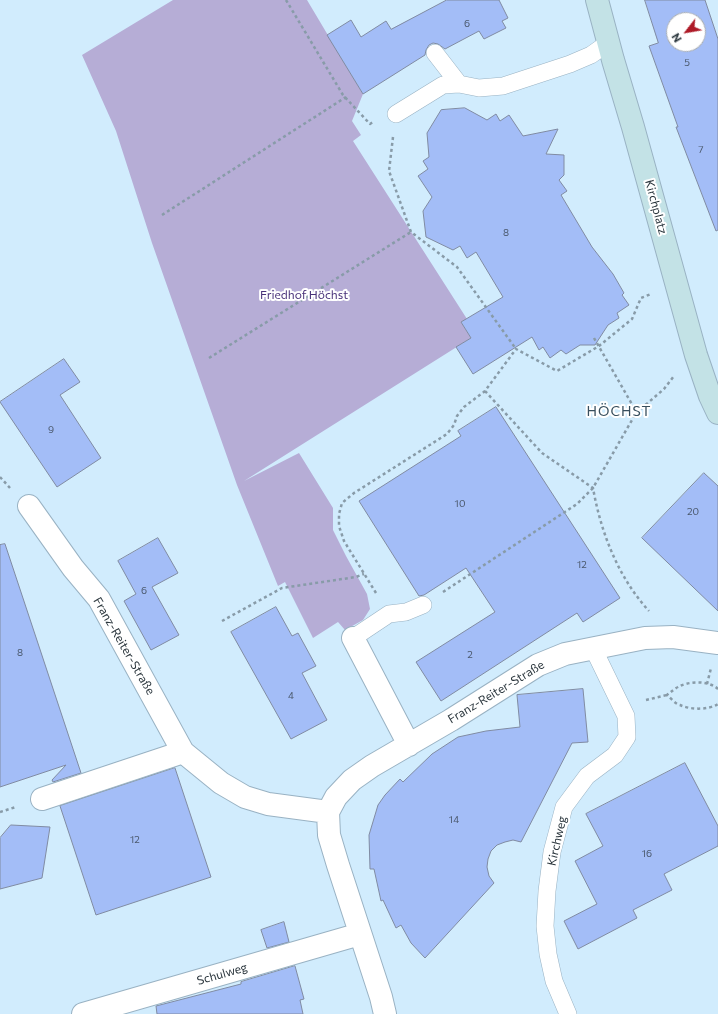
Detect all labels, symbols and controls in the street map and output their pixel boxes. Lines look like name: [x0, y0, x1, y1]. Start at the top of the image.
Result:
north arrow: [666, 12, 706, 52]
house number: 6: [464, 18, 470, 30]
text: N: [668, 31, 684, 45]
house number: 5: [684, 57, 690, 69]
house number: 7: [698, 144, 704, 156]
street label: Kirchplatz: [642, 178, 670, 236]
house number: 8: [503, 227, 509, 239]
park label: Friedhof Höchst: [260, 288, 348, 302]
district label: HÖCHST: [586, 403, 652, 419]
house number: 9: [48, 424, 54, 436]
house number: 10: [455, 498, 465, 510]
house number: 20: [687, 506, 699, 518]
house number: 12: [577, 559, 587, 571]
house number: 6: [141, 585, 147, 597]
street label: Franz-Reiter-Straße: [90, 595, 158, 697]
house number: 8: [17, 647, 23, 659]
house number: 2: [467, 649, 473, 661]
street label: Franz-Reiter-Straße: [445, 657, 547, 727]
house number: 4: [288, 690, 294, 702]
house number: 14: [449, 814, 459, 826]
street label: Kirchweg: [544, 815, 570, 867]
house number: 12: [130, 834, 140, 846]
house number: 16: [642, 848, 652, 860]
street label: Schulweg: [195, 960, 249, 988]

